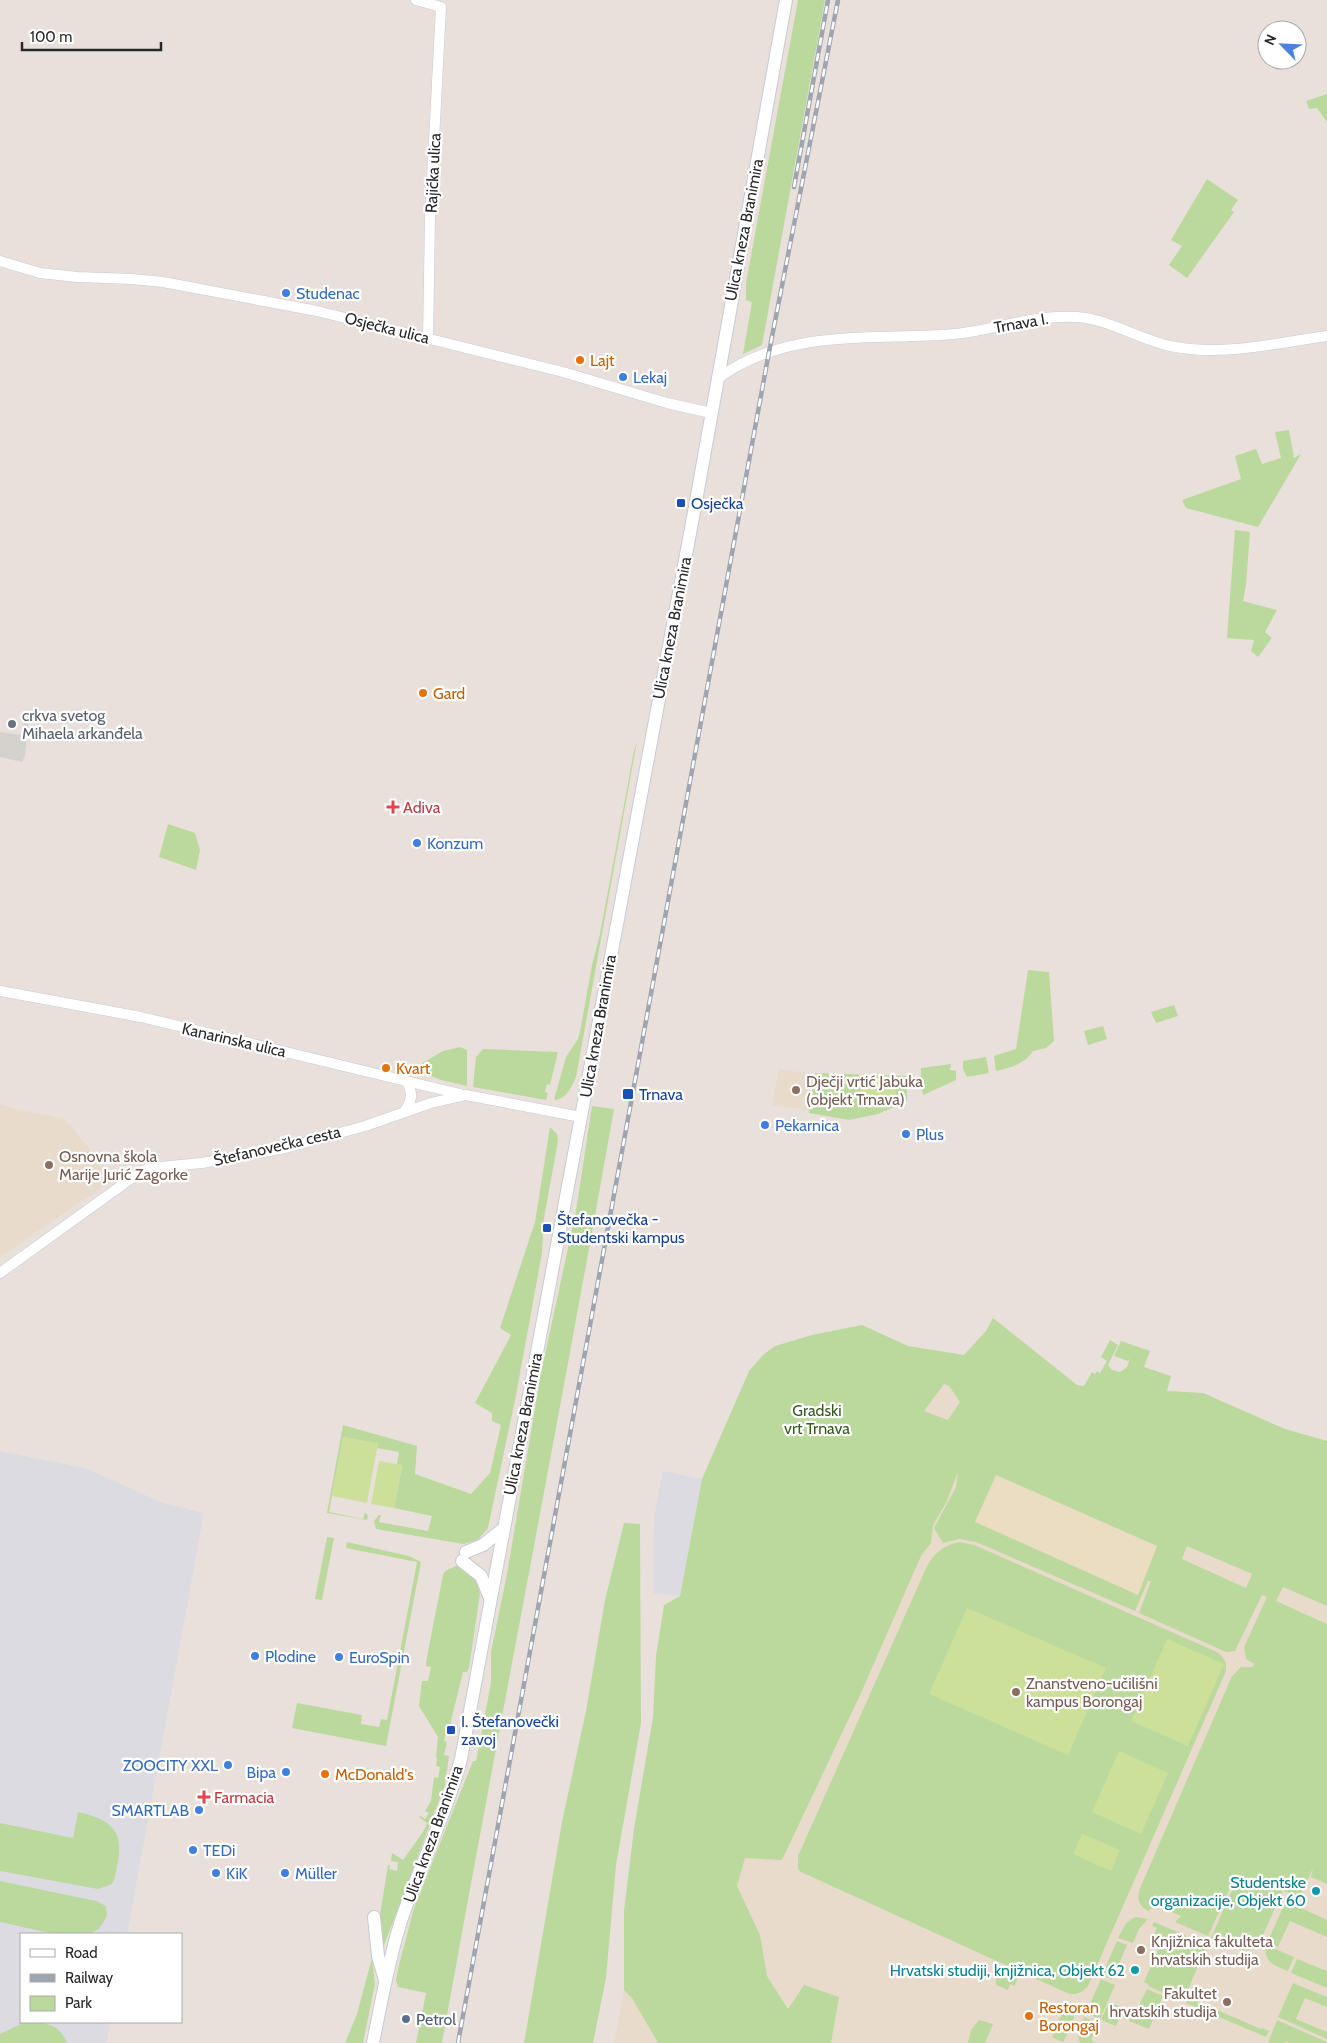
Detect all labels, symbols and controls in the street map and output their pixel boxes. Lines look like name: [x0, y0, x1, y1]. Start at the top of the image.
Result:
scale bar: [22, 20, 161, 52]
north arrow: [1257, 20, 1307, 70]
text: 100 m: [30, 28, 72, 46]
text: N: [1260, 32, 1280, 48]
street label: Rajićka ulica: [421, 132, 445, 214]
street label: Ulica kneza Branimira: [721, 157, 767, 303]
place label: Studenac: [296, 284, 360, 303]
marker: Studenac: [280, 287, 292, 299]
street label: Osječka ulica: [343, 308, 432, 348]
street label: Trnava I.: [992, 309, 1050, 337]
place label: Lajt: [590, 351, 615, 370]
marker: Lajt: [574, 354, 586, 366]
place label: Lekaj: [633, 368, 667, 387]
marker: Lekaj: [617, 371, 629, 383]
place label: Osječka: [691, 494, 744, 513]
marker: Osječka: [675, 497, 687, 509]
street label: Ulica kneza Branimira: [649, 555, 695, 701]
place label: Gard: [433, 684, 465, 703]
marker: Gard: [417, 687, 429, 699]
place label: crkva svetog Mihaela arkanđela: [22, 706, 143, 743]
marker: crkva svetog Mihaela arkanđela: [6, 718, 18, 730]
place label: Adiva: [403, 798, 441, 817]
marker: Adiva: [387, 801, 399, 813]
place label: Konzum: [427, 834, 483, 853]
marker: Konzum: [411, 837, 423, 849]
street label: Ulica kneza Branimira: [576, 953, 620, 1099]
street label: Kanarinska ulica: [180, 1019, 288, 1061]
place label: Kvart: [396, 1059, 431, 1078]
marker: Kvart: [380, 1062, 392, 1074]
place label: Dječji vrtić Jabuka (objekt Trnava): [806, 1072, 923, 1109]
marker: Dječji vrtić Jabuka (objekt Trnava): [790, 1084, 802, 1096]
place label: Trnava: [639, 1085, 683, 1104]
marker: Trnava: [621, 1087, 635, 1101]
place label: Pekarnica: [775, 1116, 840, 1135]
marker: Pekarnica: [759, 1119, 771, 1131]
street label: Štefanovečka cesta: [212, 1122, 343, 1170]
place label: Plus: [916, 1125, 944, 1144]
marker: Plus: [900, 1128, 912, 1140]
place label: Osnovna škola Marije Jurić Zagorke: [59, 1147, 188, 1184]
marker: Osnovna škola Marije Jurić Zagorke: [43, 1159, 55, 1171]
place label: Štefanovečka - Studentski kampus: [557, 1210, 685, 1247]
marker: Štefanovečka - Studentski kampus: [541, 1222, 553, 1234]
street label: Ulica kneza Branimira: [500, 1351, 546, 1497]
park label: Gradski vrt Trnava: [784, 1401, 850, 1438]
place label: Plodine: [265, 1647, 316, 1666]
place label: EuroSpin: [349, 1648, 410, 1667]
marker: Plodine: [249, 1650, 261, 1662]
marker: EuroSpin: [333, 1651, 345, 1663]
place label: Znanstveno-učilišni kampus Borongaj: [1026, 1674, 1158, 1711]
marker: Znanstveno-učilišni kampus Borongaj: [1010, 1686, 1022, 1698]
place label: I. Štefanovečki zavoj: [461, 1712, 559, 1749]
marker: I. Štefanovečki zavoj: [445, 1724, 457, 1736]
place label: ZOOCITY XXL: [123, 1756, 218, 1775]
marker: ZOOCITY XXL: [222, 1759, 234, 1771]
street label: Ulica kneza Branimira: [399, 1762, 467, 1905]
place label: Bipa: [247, 1763, 276, 1782]
place label: McDonald's: [335, 1765, 414, 1784]
marker: Bipa: [280, 1766, 292, 1778]
marker: McDonald's: [319, 1768, 331, 1780]
place label: Farmacia: [214, 1788, 275, 1807]
marker: Farmacia: [198, 1791, 210, 1803]
place label: SMARTLAB: [111, 1801, 189, 1820]
marker: SMARTLAB: [193, 1804, 205, 1816]
place label: TEDi: [203, 1841, 235, 1860]
marker: TEDi: [187, 1844, 199, 1856]
place label: KiK: [226, 1864, 248, 1883]
place label: Müller: [295, 1864, 338, 1883]
marker: KiK: [210, 1867, 222, 1879]
marker: Müller: [279, 1867, 291, 1879]
place label: Studentske organizacije, Objekt 60: [1151, 1873, 1306, 1910]
marker: Studentske organizacije, Objekt 60: [1310, 1885, 1322, 1897]
place label: Knjižnica fakulteta hrvatskih studija: [1151, 1932, 1273, 1969]
legend: [20, 1933, 182, 2023]
text: Road: [65, 1944, 98, 1962]
marker: Knjižnica fakulteta hrvatskih studija: [1135, 1944, 1147, 1956]
place label: Hrvatski studiji, knjižnica, Objekt 62: [890, 1961, 1125, 1980]
marker: Hrvatski studiji, knjižnica, Objekt 62: [1129, 1964, 1141, 1976]
text: Railway: [65, 1969, 114, 1987]
place label: Fakultet hrvatskih studija: [1109, 1984, 1218, 2021]
text: Park: [65, 1994, 92, 2012]
marker: Fakultet hrvatskih studija: [1221, 1996, 1233, 2008]
place label: Restoran Borongaj: [1039, 1998, 1099, 2035]
place label: Petrol: [416, 2010, 456, 2029]
marker: Restoran Borongaj: [1023, 2010, 1035, 2022]
marker: Petrol: [400, 2013, 412, 2025]

